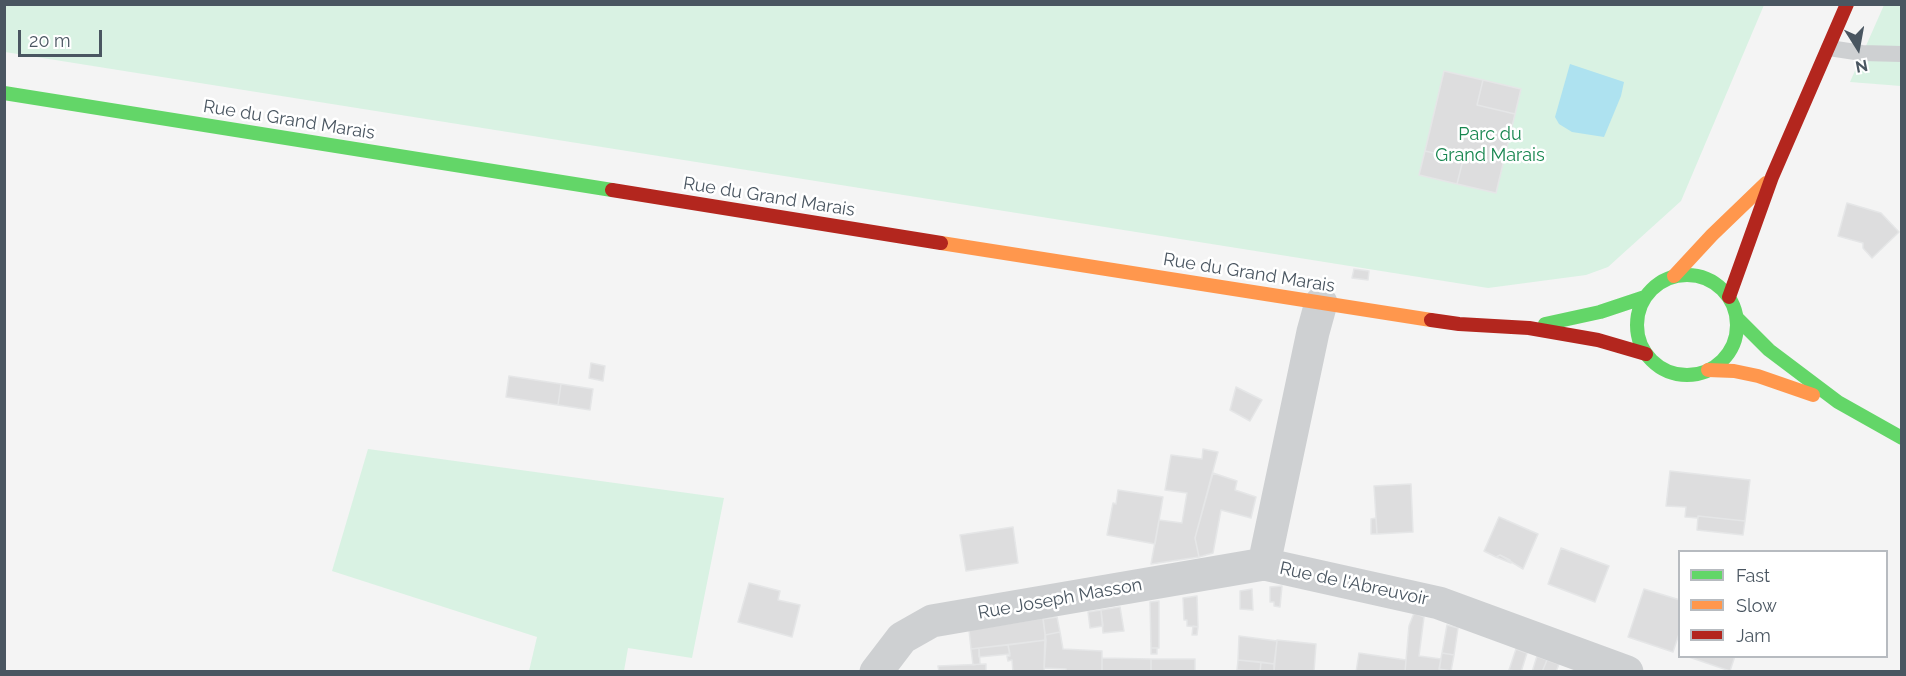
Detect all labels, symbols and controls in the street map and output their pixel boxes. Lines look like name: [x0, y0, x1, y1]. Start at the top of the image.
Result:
scale bar: [21, 18, 105, 56]
north arrow: [1828, 18, 1888, 78]
text: 20 m: [29, 30, 71, 51]
text: N: [1854, 56, 1869, 77]
street label: Rue du Grand Marais: [202, 96, 376, 144]
park label: Parc du Grand Marais: [1435, 124, 1545, 166]
street label: Rue du Grand Marais: [682, 173, 856, 221]
street label: Rue du Grand Marais: [1162, 249, 1336, 297]
legend: [1678, 550, 1888, 658]
street label: Rue de l'Abreuvoir: [1278, 558, 1430, 610]
text: Fast: [1736, 565, 1770, 586]
street label: Rue Joseph Masson: [976, 574, 1144, 624]
text: Slow: [1736, 595, 1777, 616]
text: Jam: [1736, 625, 1771, 646]

